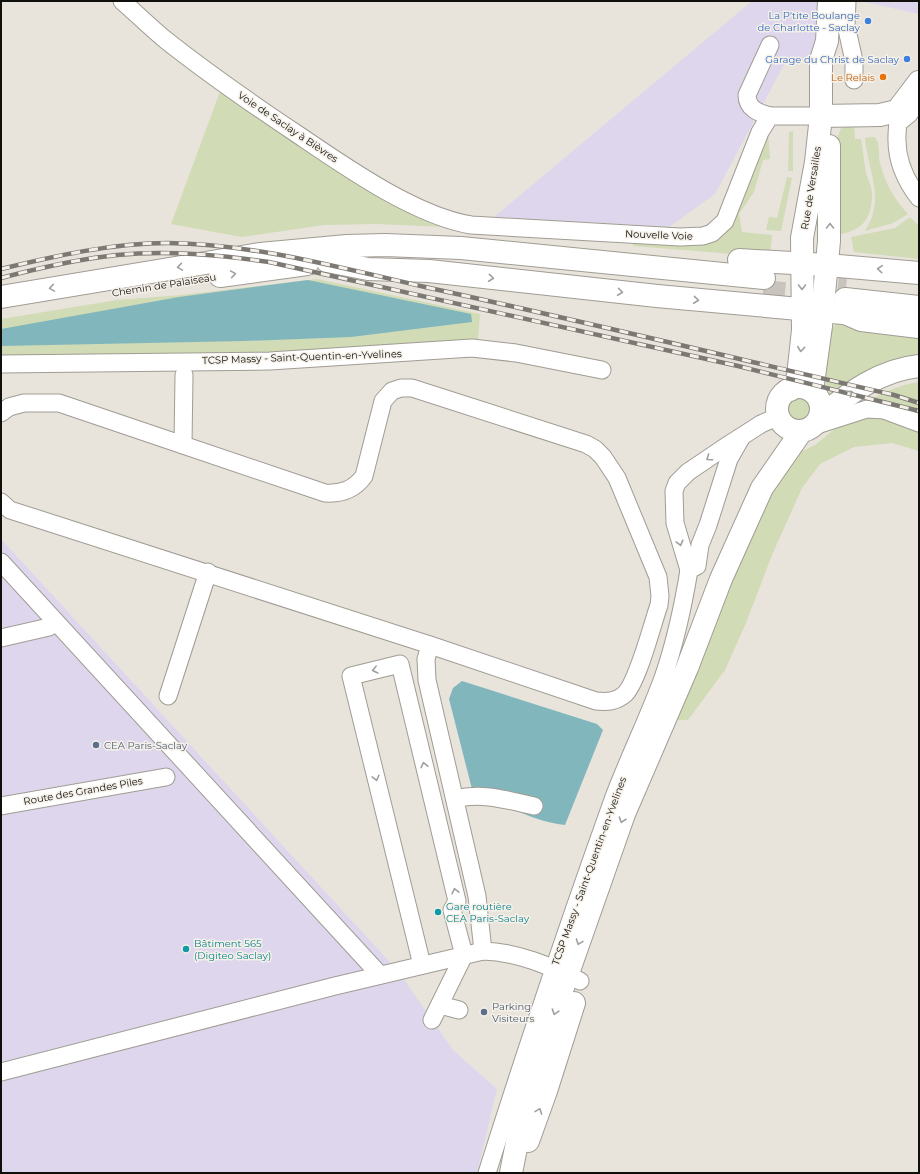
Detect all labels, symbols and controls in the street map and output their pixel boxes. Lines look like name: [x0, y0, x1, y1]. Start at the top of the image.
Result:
place label: La P'tite Boulange de Charlotte - Saclay: [758, 9, 861, 34]
marker: La P'tite Boulange de Charlotte - Saclay: [863, 16, 873, 26]
place label: Garage du Christ de Saclay: [765, 53, 900, 66]
marker: Garage du Christ de Saclay: [902, 54, 912, 64]
place label: Le Relais: [831, 71, 875, 84]
marker: Le Relais: [878, 72, 888, 82]
street label: Voie de Saclay à Bièvres: [235, 88, 341, 166]
street label: Rue de Versailles: [798, 145, 824, 231]
one-way arrow: [826, 223, 834, 229]
street label: Nouvelle Voie: [625, 227, 693, 243]
one-way arrow: [177, 262, 183, 271]
one-way arrow: [877, 265, 883, 274]
street label: Chemin de Palaiseau: [111, 270, 217, 300]
one-way arrow: [230, 270, 236, 279]
one-way arrow: [488, 273, 494, 282]
one-way arrow: [48, 283, 55, 292]
one-way arrow: [798, 284, 806, 290]
one-way arrow: [617, 287, 623, 296]
one-way arrow: [693, 296, 699, 305]
one-way arrow: [796, 346, 805, 352]
street label: TCSP Massy - Saint-Quentin-en-Yvelines: [202, 347, 402, 367]
one-way arrow: [846, 391, 853, 398]
one-way arrow: [706, 453, 713, 461]
one-way arrow: [675, 539, 684, 546]
one-way arrow: [372, 665, 379, 674]
place label: CEA Paris-Saclay: [104, 739, 188, 752]
marker: CEA Paris-Saclay: [91, 740, 101, 750]
one-way arrow: [421, 762, 429, 768]
street label: Route des Grandes Piles: [22, 774, 144, 808]
one-way arrow: [371, 775, 380, 782]
street label: TCSP Massy - Saint-Quentin-en-Yvelines: [549, 775, 629, 967]
one-way arrow: [619, 816, 627, 823]
one-way arrow: [451, 888, 459, 894]
place label: Gare routière CEA Paris-Saclay: [446, 900, 530, 925]
marker: Gare routière CEA Paris-Saclay: [433, 907, 443, 917]
place label: Bâtiment 565 (Digiteo Saclay): [194, 937, 271, 962]
one-way arrow: [575, 939, 583, 946]
marker: Bâtiment 565 (Digiteo Saclay): [181, 944, 191, 954]
place label: Parking Visiteurs: [492, 1000, 535, 1025]
marker: Parking Visiteurs: [479, 1007, 489, 1017]
one-way arrow: [551, 1008, 560, 1015]
one-way arrow: [534, 1108, 543, 1115]

